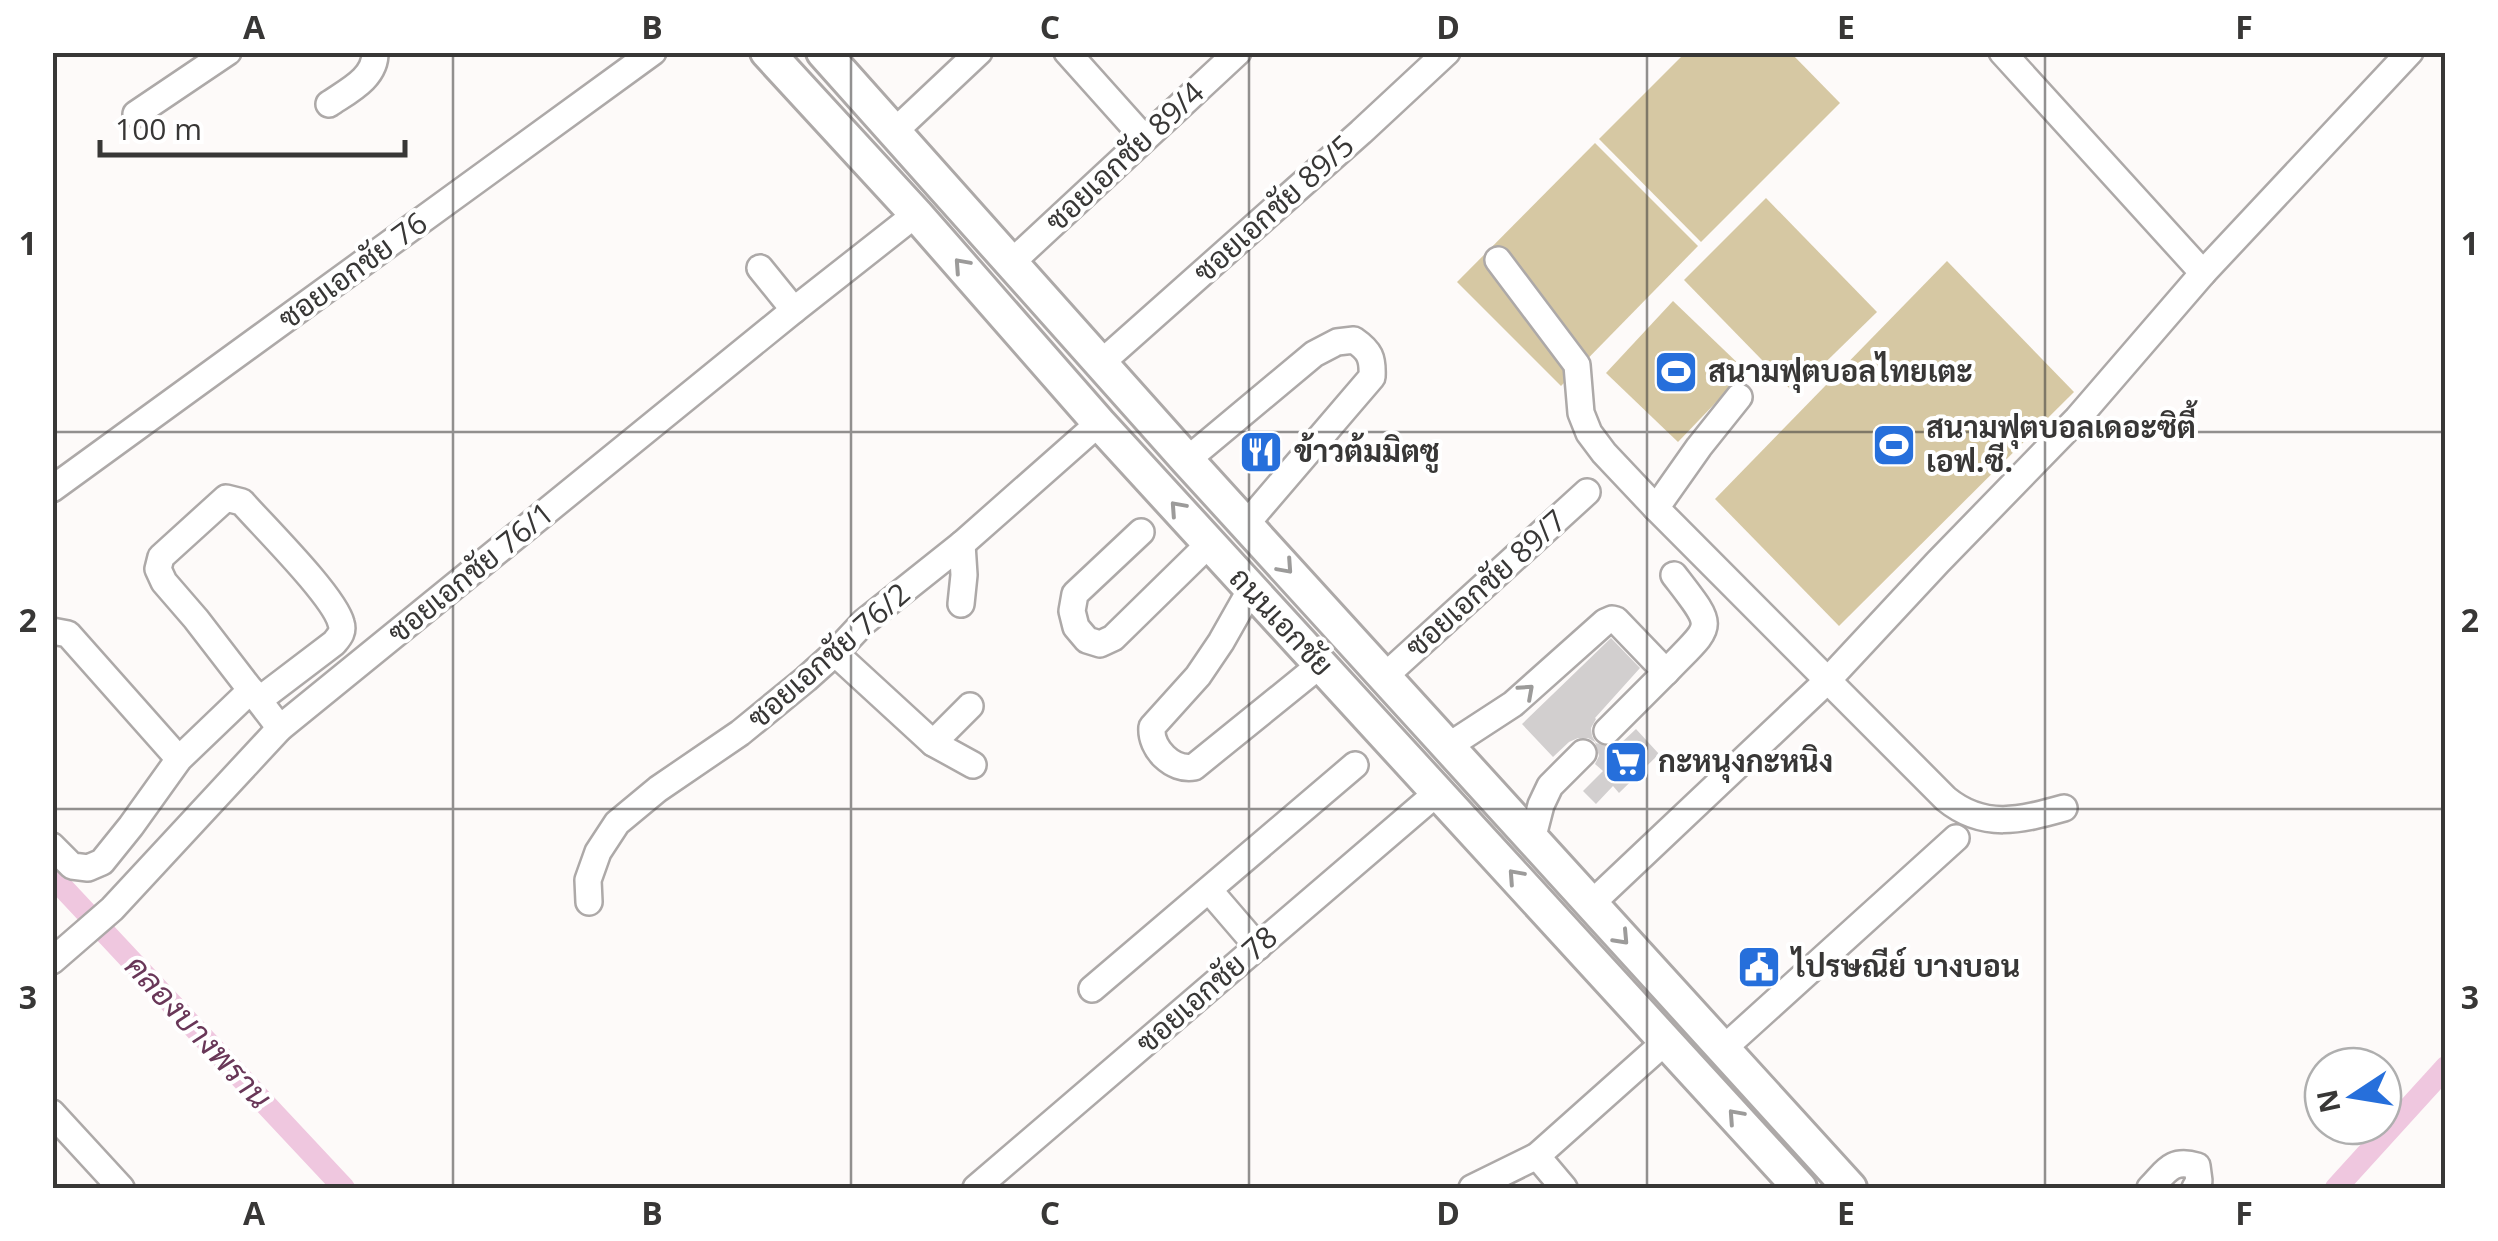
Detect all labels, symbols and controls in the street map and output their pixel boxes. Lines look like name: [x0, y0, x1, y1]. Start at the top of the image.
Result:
text: A: [243, 5, 266, 48]
text: B: [641, 5, 663, 48]
text: C: [1040, 5, 1060, 48]
text: D: [1436, 5, 1460, 48]
text: E: [1837, 5, 1855, 48]
text: F: [2235, 5, 2253, 48]
street label: ซอยเอกชัย 89/4: [1036, 72, 1212, 240]
scale bar: [100, 95, 405, 157]
text: 100 m: [115, 108, 202, 149]
street label: ซอยเอกชัย 89/5: [1184, 125, 1362, 291]
street label: ซอยเอกชัย 76: [269, 202, 435, 338]
text: 1: [19, 221, 37, 264]
text: 1: [2461, 221, 2479, 264]
one-way arrow: [955, 258, 973, 277]
sports icon: สนามฟุตบอลไทยเตะ: [1653, 349, 1699, 395]
place label: สนามฟุตบอลไทยเตะ: [1708, 350, 1973, 393]
place label: สนามฟุตบอลเดอะซิตี้ เอฟ.ซี.: [1926, 399, 2198, 481]
sports icon: สนามฟุตบอลเดอะซิตี้ เอฟ.ซี.: [1871, 422, 1917, 468]
restaurant icon: ข้าวต้มมิตซู: [1238, 429, 1284, 475]
place label: ข้าวต้มมิตซู: [1294, 430, 1440, 473]
street label: ซอยเอกชัย 76/1: [378, 492, 562, 652]
street label: ซอยเอกชัย 89/7: [1396, 500, 1574, 666]
one-way arrow: [1171, 501, 1189, 520]
one-way arrow: [1275, 555, 1293, 574]
street label: ถนนเอกชัย: [1221, 558, 1343, 684]
street label: ซอยเอกชัย 76/2: [738, 573, 918, 737]
text: 2: [19, 598, 37, 641]
text: 2: [2461, 598, 2479, 641]
one-way arrow: [1515, 685, 1534, 703]
supermarket icon: กะหนุงกะหนิง: [1603, 739, 1649, 785]
place label: กะหนุงกะหนิง: [1658, 740, 1833, 783]
one-way arrow: [1509, 869, 1527, 888]
street label: ซอยเอกชัย 78: [1127, 916, 1285, 1062]
one-way arrow: [1610, 926, 1628, 945]
public building icon: ไปรษณีย์ บางบอน: [1736, 944, 1782, 990]
water label: คลองบางพราน: [116, 945, 282, 1117]
place label: ไปรษณีย์ บางบอน: [1790, 945, 2020, 986]
text: 3: [19, 975, 37, 1018]
text: 3: [2461, 975, 2479, 1018]
north arrow: [2303, 1046, 2403, 1146]
text: N: [2307, 1086, 2349, 1116]
one-way arrow: [1728, 1109, 1746, 1128]
text: A: [243, 1191, 266, 1234]
text: B: [641, 1191, 663, 1234]
text: C: [1040, 1191, 1060, 1234]
text: D: [1436, 1191, 1460, 1234]
text: E: [1837, 1191, 1855, 1234]
text: F: [2235, 1191, 2253, 1234]

